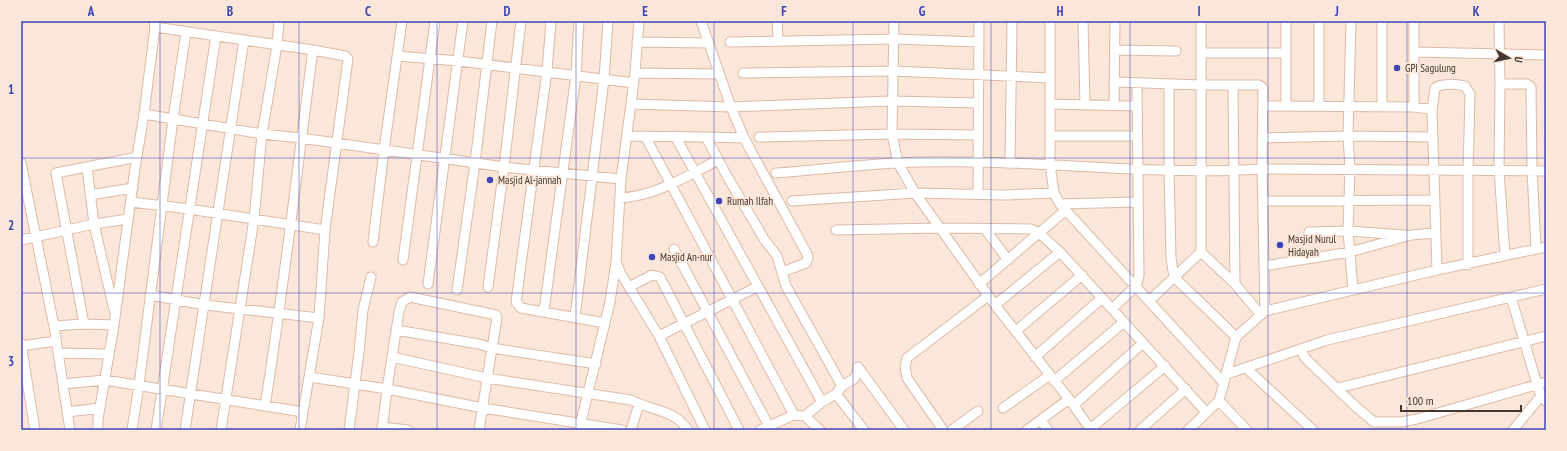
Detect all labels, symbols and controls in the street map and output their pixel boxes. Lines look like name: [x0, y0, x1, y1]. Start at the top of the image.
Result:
text: A: [87, 3, 95, 20]
text: B: [227, 3, 233, 20]
text: C: [365, 3, 371, 20]
text: D: [504, 3, 511, 20]
text: E: [642, 3, 648, 20]
text: F: [781, 3, 787, 20]
text: G: [919, 3, 926, 20]
text: H: [1057, 3, 1064, 20]
text: I: [1197, 3, 1201, 20]
text: J: [1334, 3, 1339, 20]
text: K: [1473, 3, 1480, 20]
north arrow: [1489, 38, 1529, 78]
text: U: [1511, 56, 1526, 64]
place label: GPI Sagulung: [1405, 61, 1456, 75]
marker: GPI Sagulung: [1392, 63, 1402, 73]
text: 1: [8, 81, 14, 98]
place label: Masjid Al-jannah: [498, 173, 561, 187]
marker: Masjid Al-jannah: [485, 175, 495, 185]
place label: Rumah Ilfah: [727, 194, 773, 208]
marker: Rumah Ilfah: [714, 196, 724, 206]
text: 2: [8, 217, 14, 234]
place label: Masjid Nurul Hidayah: [1288, 232, 1336, 259]
marker: Masjid Nurul Hidayah: [1275, 240, 1285, 250]
place label: Masjid An-nur: [660, 250, 713, 264]
marker: Masjid An-nur: [647, 252, 657, 262]
text: 3: [8, 353, 14, 370]
scale bar: [1401, 387, 1521, 413]
text: 100 m: [1407, 393, 1434, 408]

